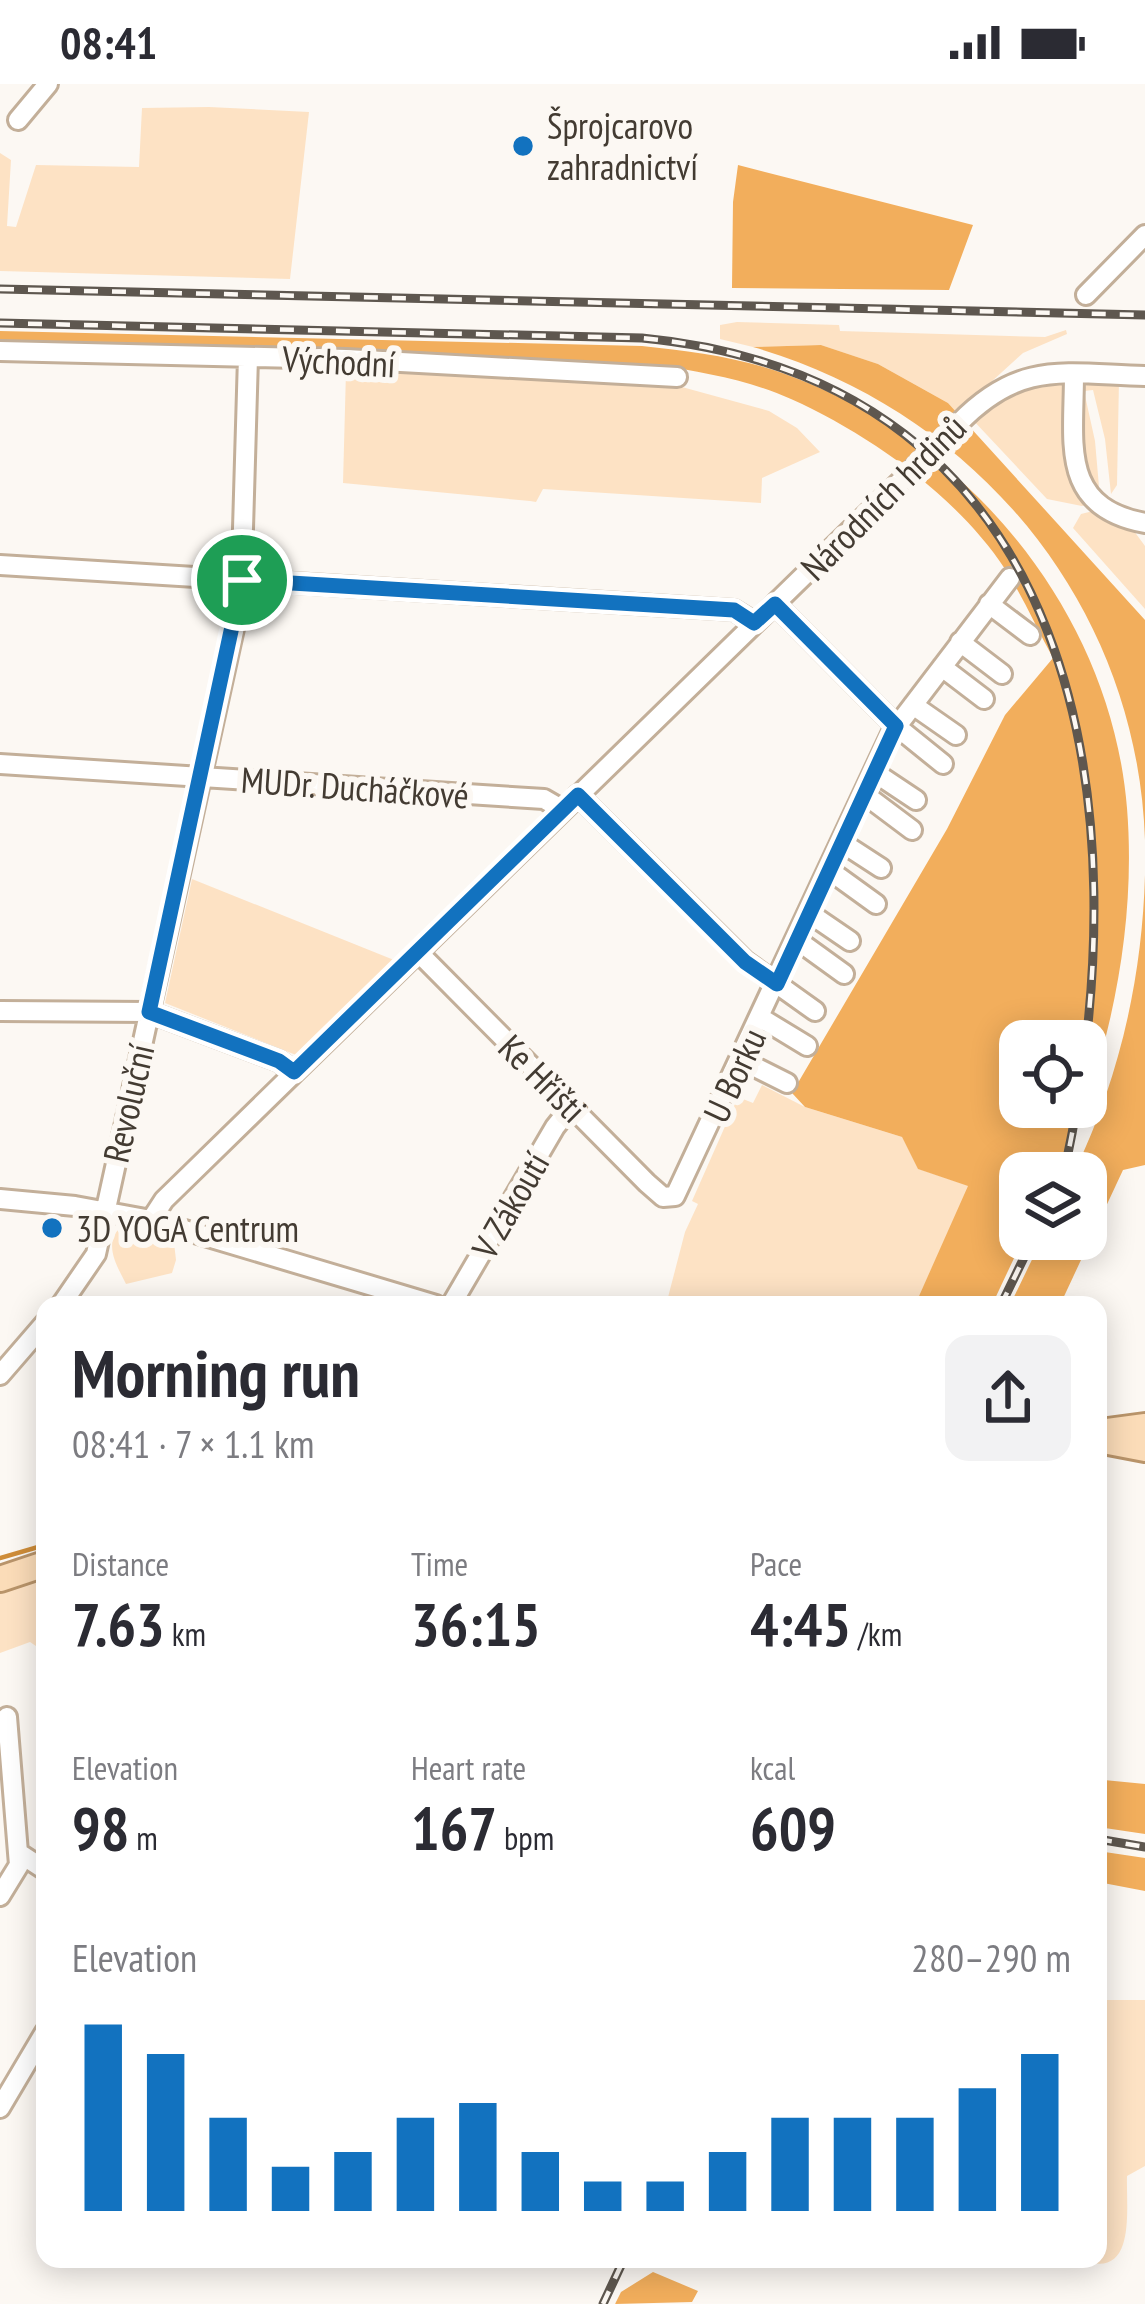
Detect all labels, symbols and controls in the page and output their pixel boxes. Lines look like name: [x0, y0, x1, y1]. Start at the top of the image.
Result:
text: 08:41: [60, 13, 157, 71]
place label: Šprojcarovo zahradnictví: [547, 102, 698, 190]
marker: Šprojcarovo zahradnictví: [510, 133, 536, 159]
street label: Východní: [280, 335, 397, 387]
street label: Národních hrdinů: [790, 404, 976, 590]
pin: [191, 529, 293, 631]
icon: arrive: [209, 547, 275, 613]
street label: MUDr. Ducháčkové: [239, 756, 471, 818]
street label: U Borku: [692, 1020, 776, 1130]
map controls: [999, 1020, 1107, 1260]
button: locate: [999, 1020, 1107, 1128]
street label: Ke Hřišti: [489, 1024, 597, 1132]
street label: Revoluční: [92, 1039, 164, 1167]
street label: V Zákoutí: [460, 1143, 559, 1268]
button: layers: [999, 1152, 1107, 1260]
place label: 3D YOGA Centrum: [76, 1205, 299, 1252]
marker: 3D YOGA Centrum: [39, 1215, 65, 1241]
text: Morning run: [72, 1330, 360, 1415]
button: share: [945, 1335, 1071, 1461]
text: 08:41 · 7 × 1.1 km: [72, 1418, 315, 1469]
text: Distance: [72, 1542, 169, 1585]
text: Time: [411, 1542, 468, 1585]
text: Pace: [750, 1542, 802, 1585]
text: 7.63: [72, 1585, 165, 1663]
text: 36:15: [411, 1585, 541, 1663]
text: 4:45: [750, 1585, 851, 1663]
text: km: [165, 1612, 206, 1655]
text: /km: [851, 1612, 902, 1655]
text: Elevation: [72, 1746, 178, 1789]
text: Heart rate: [411, 1746, 526, 1789]
text: kcal: [750, 1746, 795, 1789]
text: 98: [72, 1789, 129, 1867]
text: 167: [411, 1789, 497, 1867]
text: 609: [750, 1789, 836, 1867]
text: m: [129, 1816, 158, 1859]
text: bpm: [497, 1816, 554, 1859]
text: Elevation: [72, 1932, 197, 1983]
text: 280–290 m: [911, 1932, 1071, 1983]

